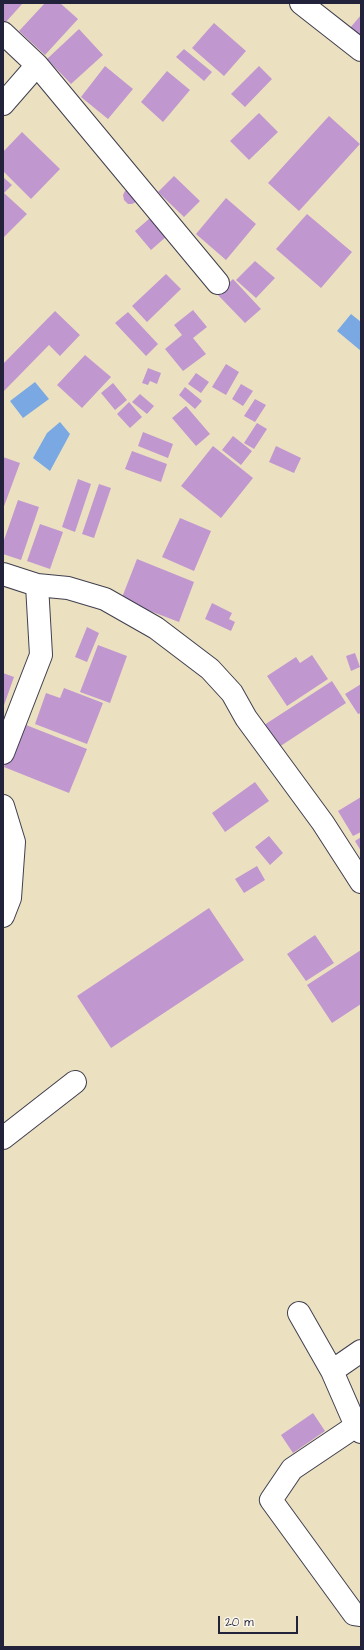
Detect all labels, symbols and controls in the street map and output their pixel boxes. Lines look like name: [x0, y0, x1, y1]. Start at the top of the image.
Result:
scale bar: [220, 1608, 300, 1634]
text: 20 m: [225, 1614, 254, 1631]

